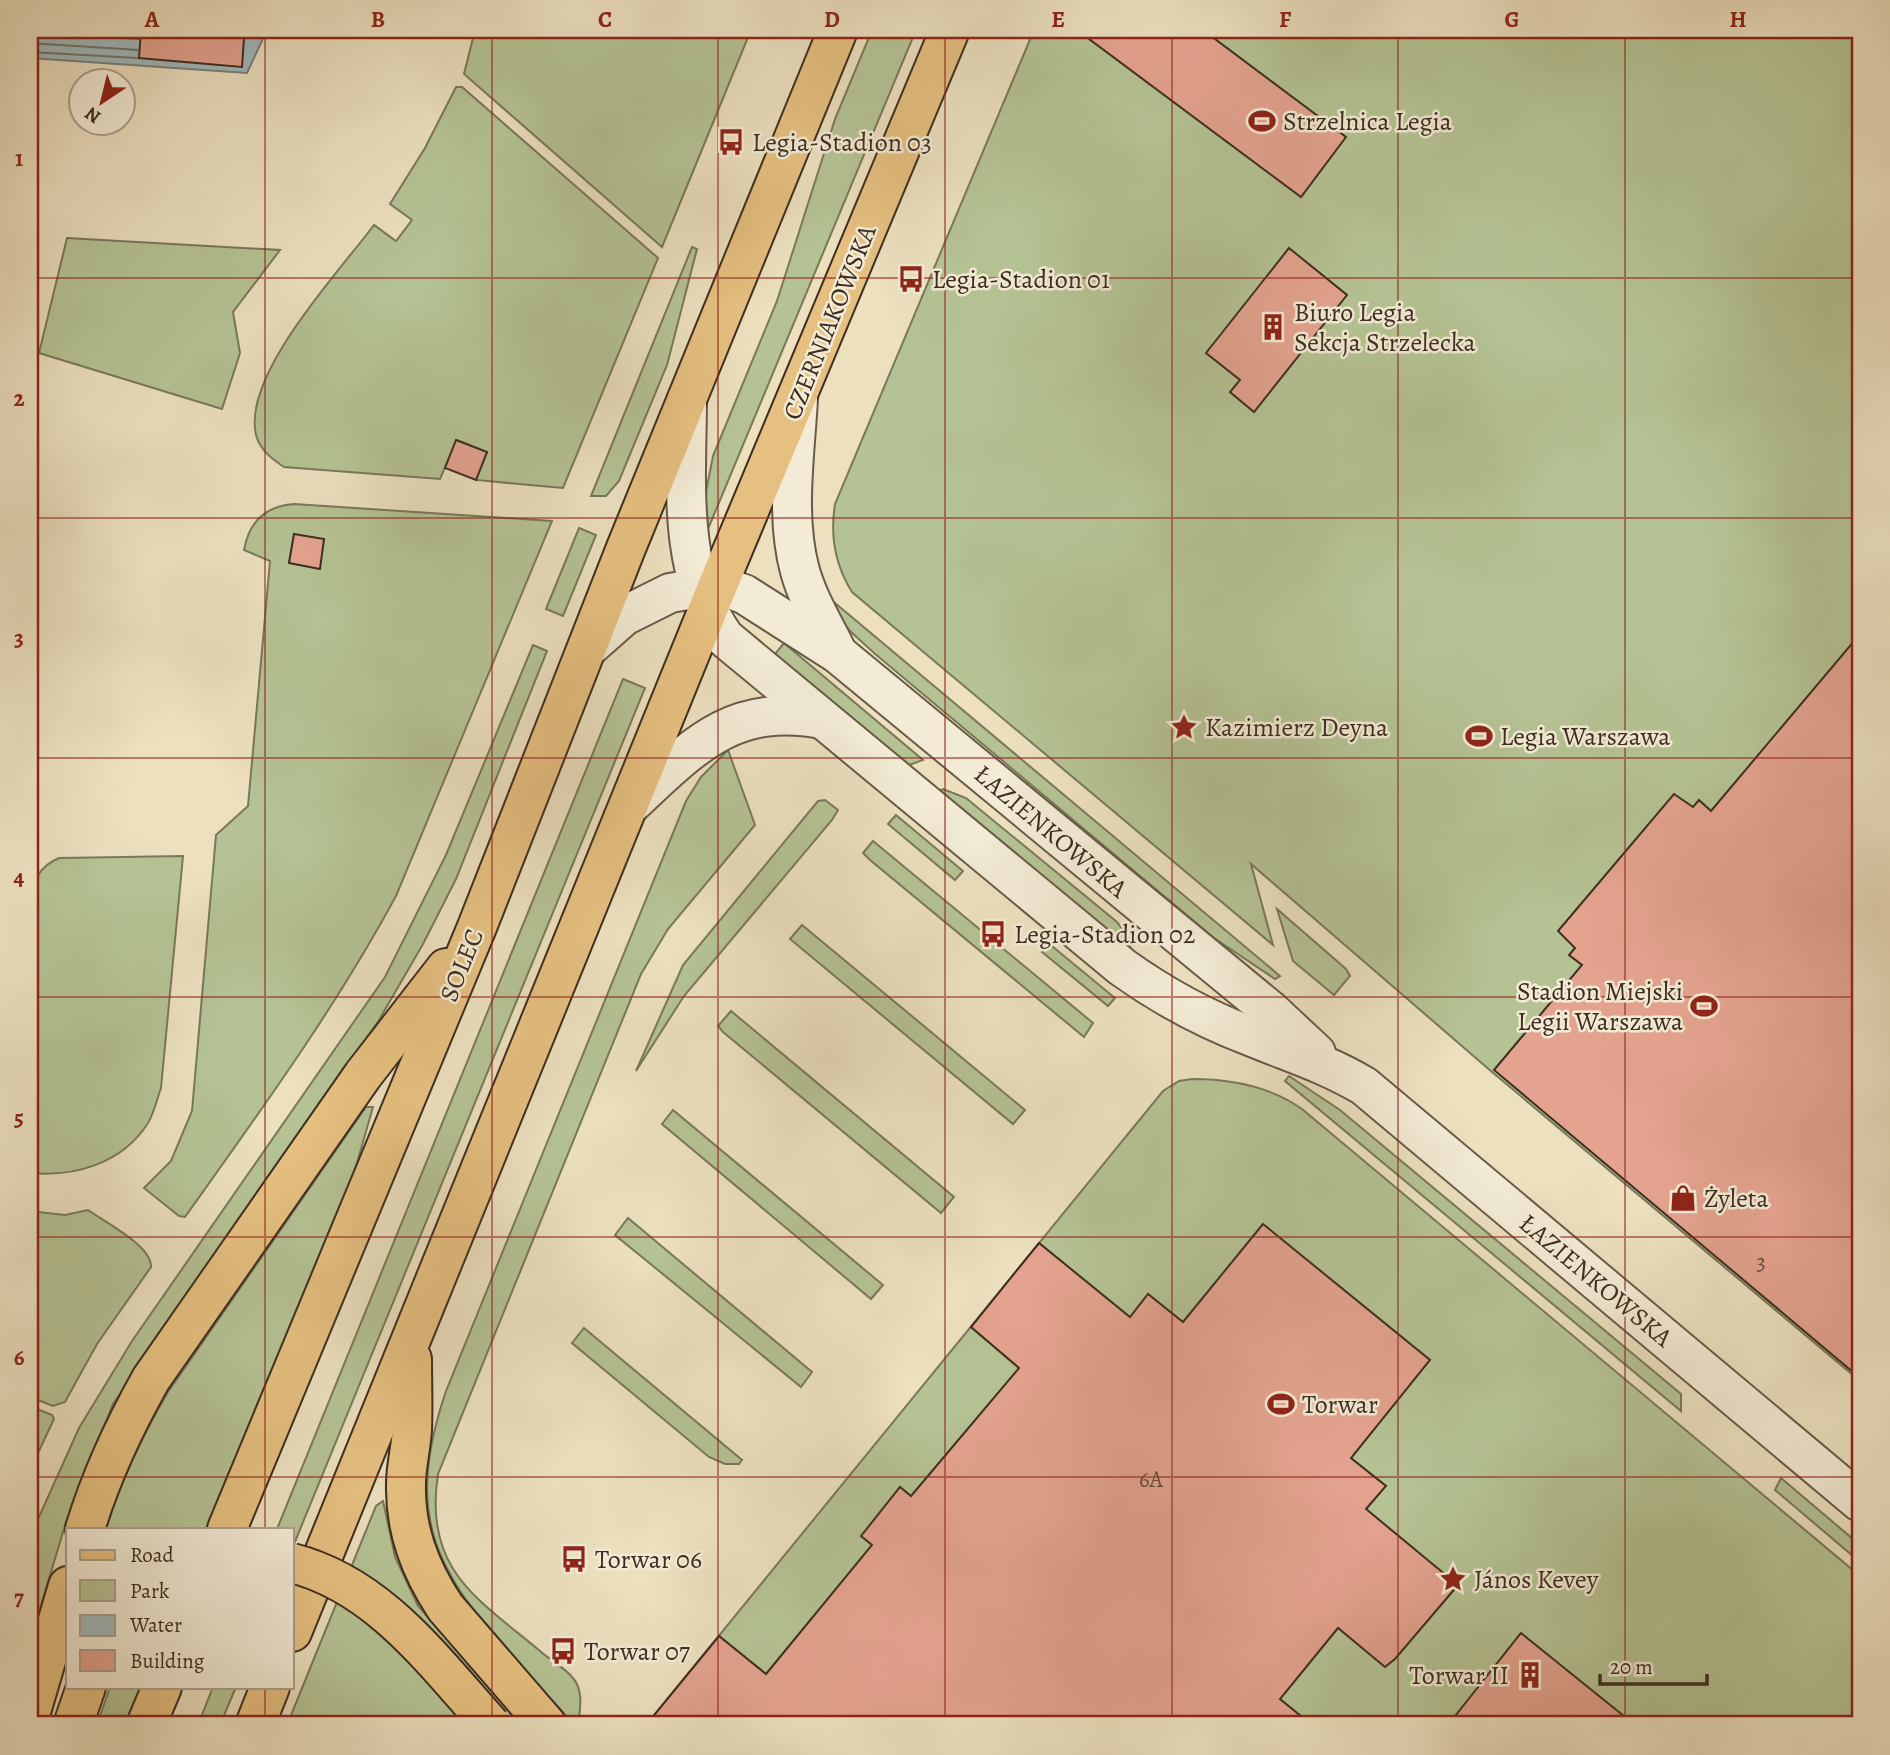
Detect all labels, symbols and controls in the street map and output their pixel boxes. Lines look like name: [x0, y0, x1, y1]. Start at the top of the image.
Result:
text: A: [144, 4, 160, 35]
text: B: [371, 4, 385, 35]
text: C: [598, 4, 612, 35]
text: D: [824, 4, 840, 35]
text: E: [1051, 4, 1065, 35]
text: F: [1279, 4, 1292, 35]
text: G: [1504, 4, 1520, 35]
text: H: [1729, 4, 1747, 35]
north arrow: [66, 66, 136, 136]
text: N: [80, 100, 106, 130]
place label: Strzelnica Legia: [1283, 104, 1452, 139]
sports icon: Strzelnica Legia: [1247, 106, 1277, 136]
place label: Legia-Stadion 03: [752, 125, 932, 160]
bus stop icon: Legia-Stadion 03: [716, 127, 746, 157]
text: 1: [15, 143, 23, 174]
street label: CZERNIAKOWSKA: [774, 219, 885, 425]
place label: Legia-Stadion 01: [932, 262, 1110, 297]
bus stop icon: Legia-Stadion 01: [896, 264, 926, 294]
place label: Biuro Legia Sekcja Strzelecka: [1294, 295, 1476, 360]
building icon: Biuro Legia Sekcja Strzelecka: [1258, 312, 1288, 342]
text: 2: [13, 383, 25, 414]
text: 3: [14, 623, 24, 654]
place label: Kazimierz Deyna: [1205, 710, 1388, 745]
place icon: Kazimierz Deyna: [1169, 712, 1199, 742]
place label: Legia Warszawa: [1500, 719, 1670, 754]
sports icon: Legia Warszawa: [1464, 721, 1494, 751]
street label: ŁAZIENKOWSKA: [967, 757, 1135, 906]
text: 4: [14, 862, 25, 893]
place label: Legia-Stadion 02: [1014, 917, 1195, 952]
bus stop icon: Legia-Stadion 02: [978, 919, 1008, 949]
street label: SOLEC: [431, 924, 492, 1007]
place label: Stadion Miejski Legii Warszawa: [1517, 974, 1683, 1039]
sports icon: Stadion Miejski Legii Warszawa: [1689, 991, 1719, 1021]
text: 5: [14, 1102, 24, 1133]
place label: Żyleta: [1704, 1181, 1769, 1216]
shop icon: Żyleta: [1668, 1183, 1698, 1213]
street label: ŁAZIENKOWSKA: [1512, 1206, 1680, 1355]
house number: 3: [1756, 1247, 1766, 1278]
text: 6: [14, 1342, 25, 1373]
place label: Torwar: [1302, 1387, 1378, 1422]
sports icon: Torwar: [1266, 1389, 1296, 1419]
house number: 6A: [1139, 1464, 1164, 1495]
legend: [66, 1528, 294, 1688]
text: Road: [130, 1541, 174, 1569]
place label: Torwar 06: [595, 1542, 702, 1577]
bus stop icon: Torwar 06: [559, 1544, 589, 1574]
place label: János Kevey: [1474, 1562, 1599, 1597]
place icon: János Kevey: [1438, 1564, 1468, 1594]
text: Park: [130, 1577, 170, 1605]
text: 7: [14, 1582, 24, 1613]
text: Water: [129, 1611, 182, 1639]
place label: Torwar 07: [584, 1634, 690, 1669]
bus stop icon: Torwar 07: [548, 1636, 578, 1666]
scale bar: [1600, 1643, 1706, 1687]
text: Building: [130, 1647, 205, 1675]
text: 20 m: [1610, 1653, 1653, 1681]
place label: Torwar II: [1409, 1658, 1509, 1693]
building icon: Torwar II: [1515, 1660, 1545, 1690]

